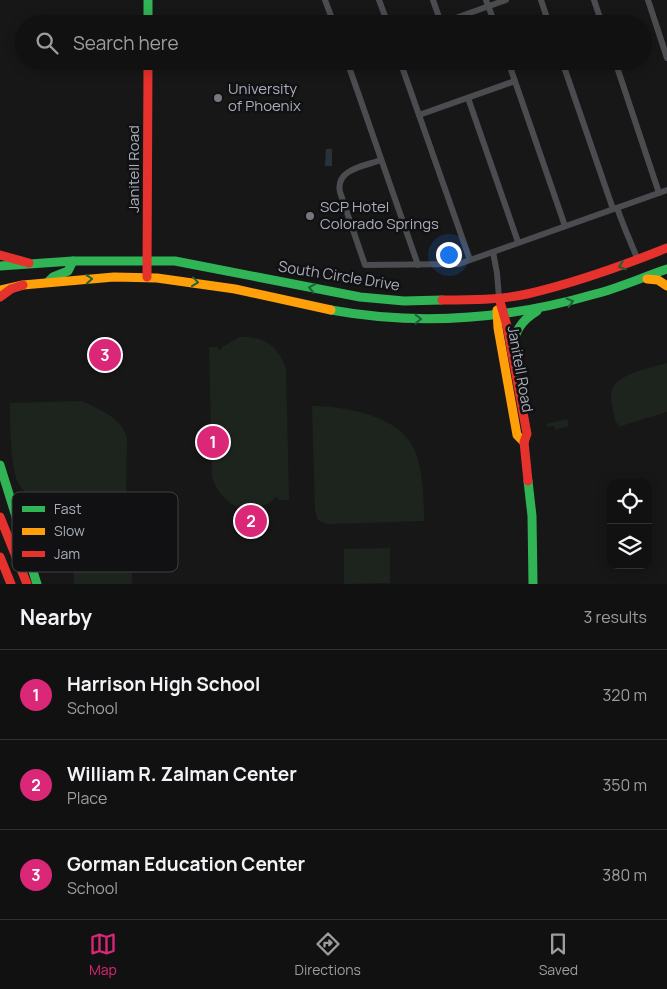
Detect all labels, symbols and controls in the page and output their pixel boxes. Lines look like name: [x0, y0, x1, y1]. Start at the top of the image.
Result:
search box: [15, 15, 652, 70]
icon: search: [33, 29, 61, 57]
text: Search here: [73, 30, 179, 56]
place label: University of Phoenix: [228, 78, 301, 116]
marker: University of Phoenix: [212, 92, 224, 104]
street label: Janitell Road: [123, 125, 144, 213]
place label: SCP Hotel Colorado Springs: [320, 196, 439, 234]
marker: SCP Hotel Colorado Springs: [304, 210, 316, 222]
your location: [436, 242, 462, 268]
street label: South Circle Drive: [277, 256, 402, 296]
one-way arrow: [618, 260, 626, 270]
one-way arrow: [85, 274, 93, 285]
one-way arrow: [191, 277, 200, 287]
one-way arrow: [308, 284, 317, 294]
one-way arrow: [565, 297, 573, 307]
one-way arrow: [414, 314, 422, 324]
street label: Janitell Road: [503, 324, 538, 414]
pin: 3: [89, 336, 121, 374]
pin: 1: [197, 423, 229, 461]
map controls: [607, 479, 652, 569]
button: locate: [607, 479, 652, 524]
legend: [12, 492, 178, 572]
text: Fast: [54, 499, 82, 518]
pin: 2: [235, 502, 267, 540]
text: Slow: [54, 521, 85, 540]
button: layers: [607, 524, 652, 569]
text: Jam: [54, 544, 80, 563]
text: Nearby: [20, 603, 92, 631]
text: 3 results: [584, 606, 647, 628]
text: Harrison High School: [67, 671, 260, 697]
text: 1: [32, 684, 40, 706]
text: 320 m: [603, 684, 647, 706]
text: School: [67, 697, 118, 719]
text: William R. Zalman Center: [67, 761, 297, 787]
text: 2: [31, 774, 41, 796]
text: 350 m: [602, 774, 647, 796]
text: Place: [67, 787, 107, 809]
text: Gorman Education Center: [67, 851, 305, 877]
text: 3: [31, 864, 41, 886]
text: 380 m: [602, 864, 647, 886]
text: School: [67, 877, 118, 899]
tab: Map: [89, 930, 117, 979]
tab: Directions: [295, 930, 361, 979]
tab: Saved: [539, 930, 578, 979]

